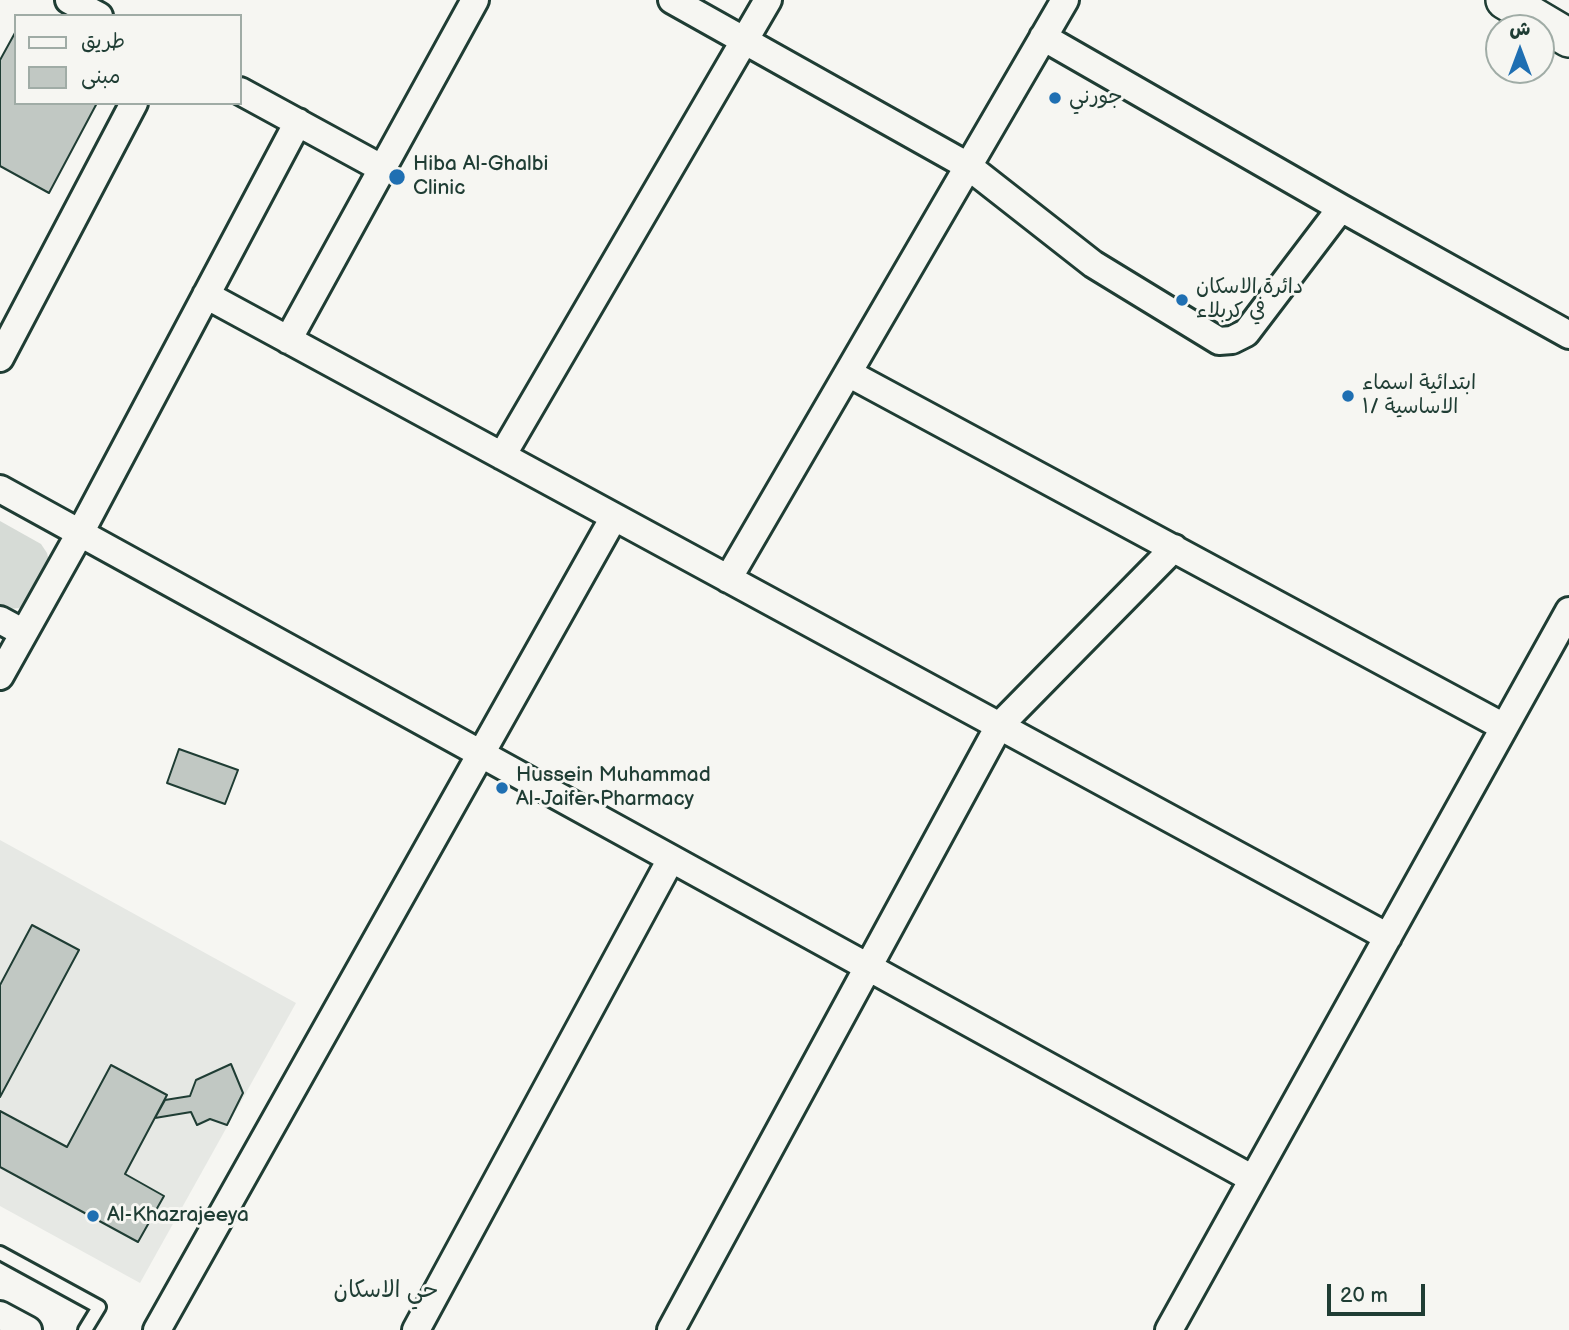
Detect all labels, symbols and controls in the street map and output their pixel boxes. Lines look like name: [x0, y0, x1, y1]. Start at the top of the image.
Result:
legend: [14, 14, 242, 105]
north arrow: [1485, 14, 1555, 84]
text: ش: [1510, 18, 1530, 41]
text: طريق: [81, 29, 125, 54]
text: مبنى: [81, 64, 120, 89]
place label: جورني: [1069, 85, 1123, 111]
marker: جورني: [1047, 90, 1063, 106]
place label: Hiba Al-Ghalbi Clinic: [413, 152, 549, 202]
marker: Hiba Al-Ghalbi Clinic: [387, 167, 407, 187]
place label: دائرة الاسكان في كربلاء: [1196, 275, 1303, 325]
marker: دائرة الاسكان في كربلاء: [1174, 292, 1190, 308]
place label: ابتدائية اسماء الاساسية /١: [1362, 371, 1476, 421]
marker: ابتدائية اسماء الاساسية /١: [1340, 388, 1356, 404]
place label: Hussein Muhammad Al-Jaifer Pharmacy: [516, 763, 711, 813]
marker: Hussein Muhammad Al-Jaifer Pharmacy: [494, 780, 510, 796]
place label: Al-Khazrajeeya: [107, 1203, 249, 1229]
marker: Al-Khazrajeeya: [85, 1208, 101, 1224]
scale bar: [1331, 1270, 1429, 1314]
district label: حي الاسكان: [334, 1277, 438, 1305]
text: 20 m: [1340, 1283, 1388, 1308]

